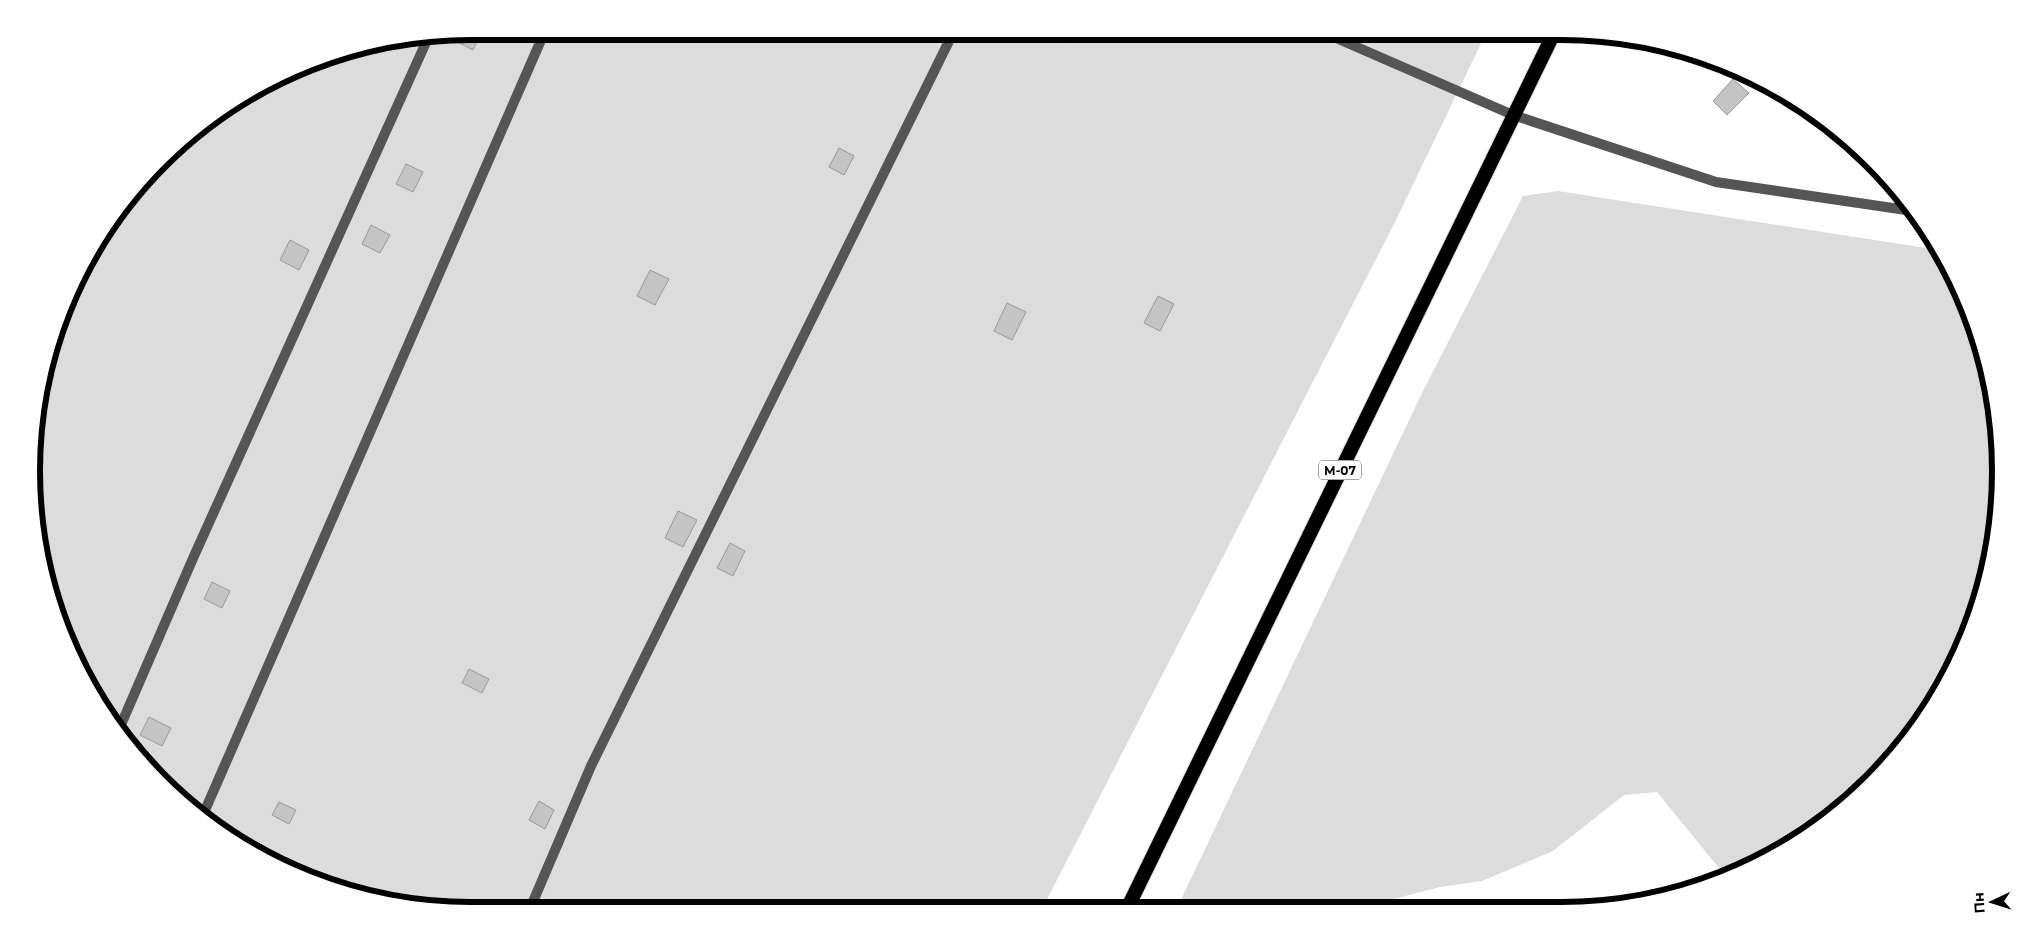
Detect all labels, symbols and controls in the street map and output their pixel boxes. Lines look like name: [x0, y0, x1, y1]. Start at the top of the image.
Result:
road number: М-07: [1319, 460, 1361, 480]
north arrow: [1967, 877, 2017, 927]
text: Пн: [1969, 892, 1989, 914]

